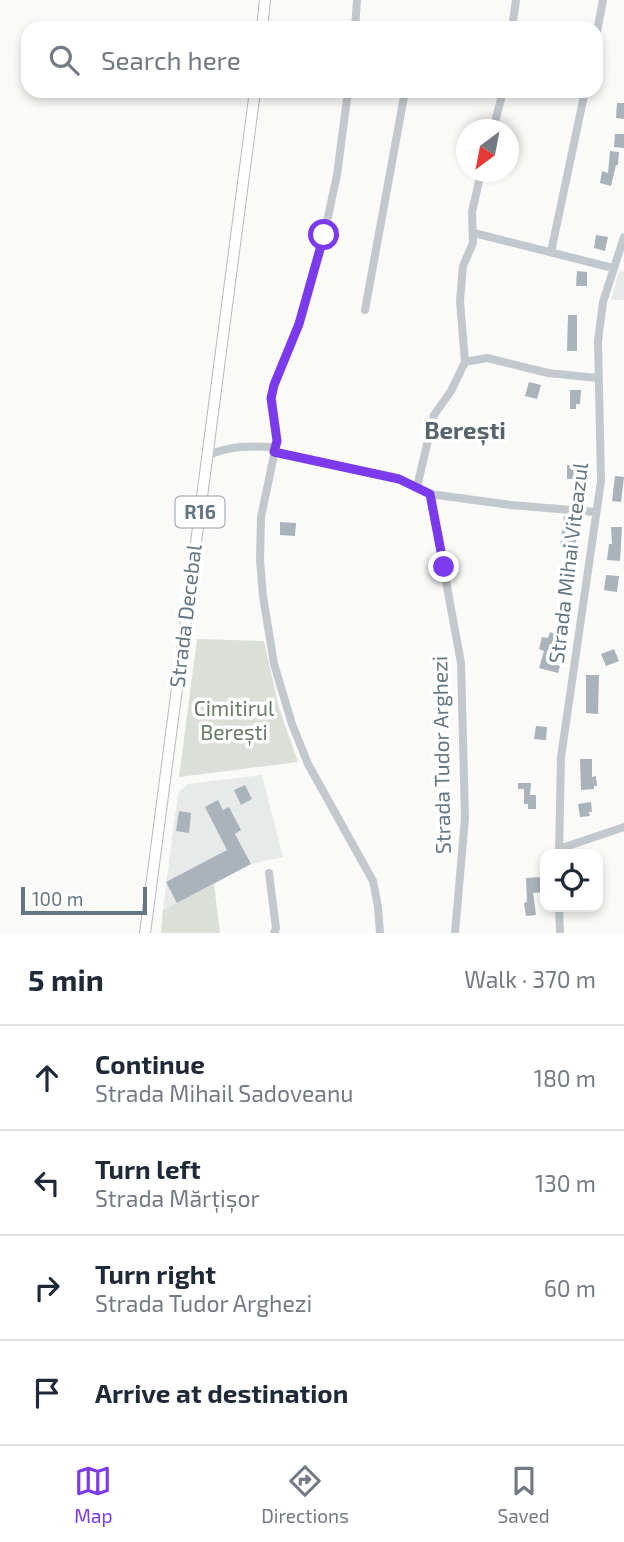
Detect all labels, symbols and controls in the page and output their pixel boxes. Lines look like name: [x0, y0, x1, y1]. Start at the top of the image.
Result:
search box: [21, 21, 603, 98]
icon: search: [45, 41, 83, 79]
text: Search here: [101, 44, 241, 75]
north arrow: [456, 119, 519, 182]
route start: [308, 219, 339, 250]
district label: Berești: [424, 415, 506, 446]
street label: Strada Mihai Viteazul: [543, 460, 592, 665]
road number: R16: [176, 496, 224, 527]
street label: Strada Decebal: [163, 542, 206, 689]
route end: [428, 551, 459, 582]
street label: Strada Tudor Arghezi: [426, 656, 455, 854]
park label: Cimitirul Berești: [194, 695, 275, 746]
map controls: [540, 849, 603, 912]
button: locate: [540, 849, 603, 912]
scale bar: [21, 884, 147, 916]
text: 100 m: [32, 887, 83, 910]
text: 5 min: [28, 961, 104, 997]
text: Walk · 370 m: [464, 965, 596, 993]
text: Continue: [95, 1048, 205, 1079]
icon: ahead: [28, 1059, 66, 1097]
text: 180 m: [534, 1064, 596, 1092]
text: Strada Mihail Sadoveanu: [95, 1079, 353, 1107]
text: Turn left: [95, 1153, 201, 1184]
icon: left: [28, 1164, 66, 1202]
text: 130 m: [535, 1169, 596, 1197]
text: Strada Mărțișor: [95, 1184, 260, 1212]
text: Turn right: [95, 1258, 216, 1289]
icon: right: [28, 1269, 66, 1307]
text: 60 m: [544, 1274, 596, 1302]
text: Strada Tudor Arghezi: [95, 1289, 312, 1317]
icon: arrive: [28, 1374, 66, 1412]
text: Arrive at destination: [95, 1377, 348, 1408]
tab: Map: [74, 1462, 112, 1527]
tab: Directions: [261, 1462, 349, 1527]
tab: Saved: [497, 1462, 550, 1527]

